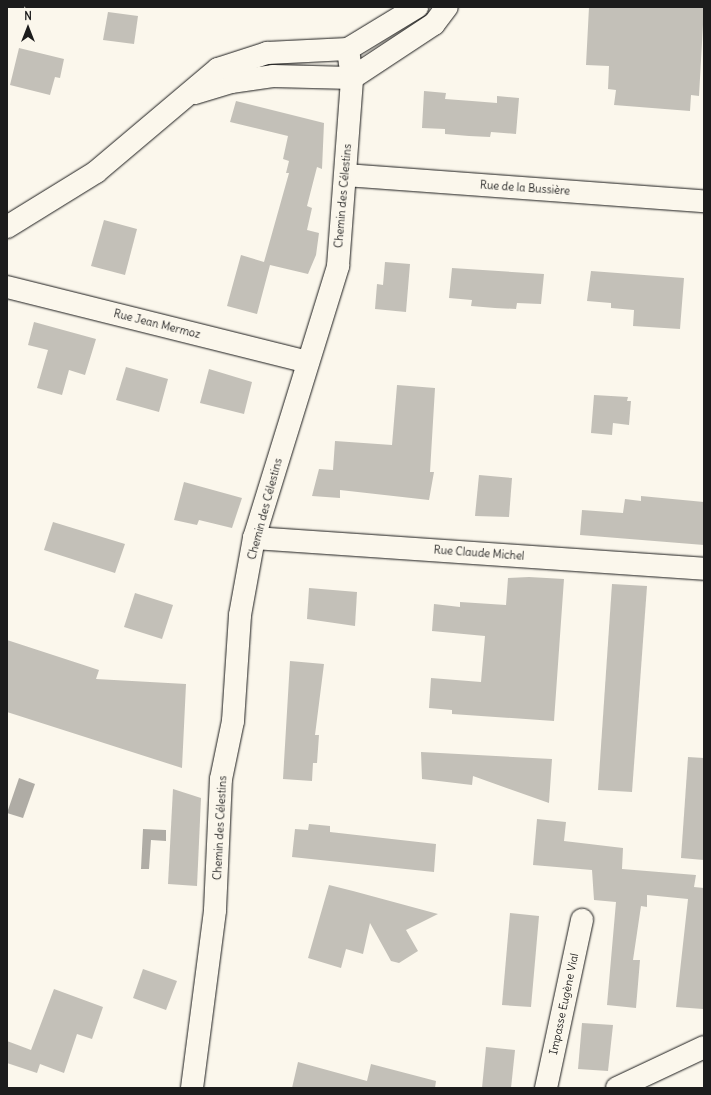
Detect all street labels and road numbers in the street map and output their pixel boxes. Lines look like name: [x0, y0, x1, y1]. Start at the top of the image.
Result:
street label: Chemin des Célestins: [332, 143, 354, 249]
street label: Rue de la Bussière: [480, 178, 570, 198]
street label: Rue Jean Mermoz: [112, 307, 202, 341]
street label: Chemin des Célestins: [245, 457, 285, 561]
street label: Rue Claude Michel: [433, 543, 525, 563]
street label: Chemin des Célestins: [211, 776, 229, 880]
street label: Impasse Eugène Vial: [547, 952, 581, 1056]

